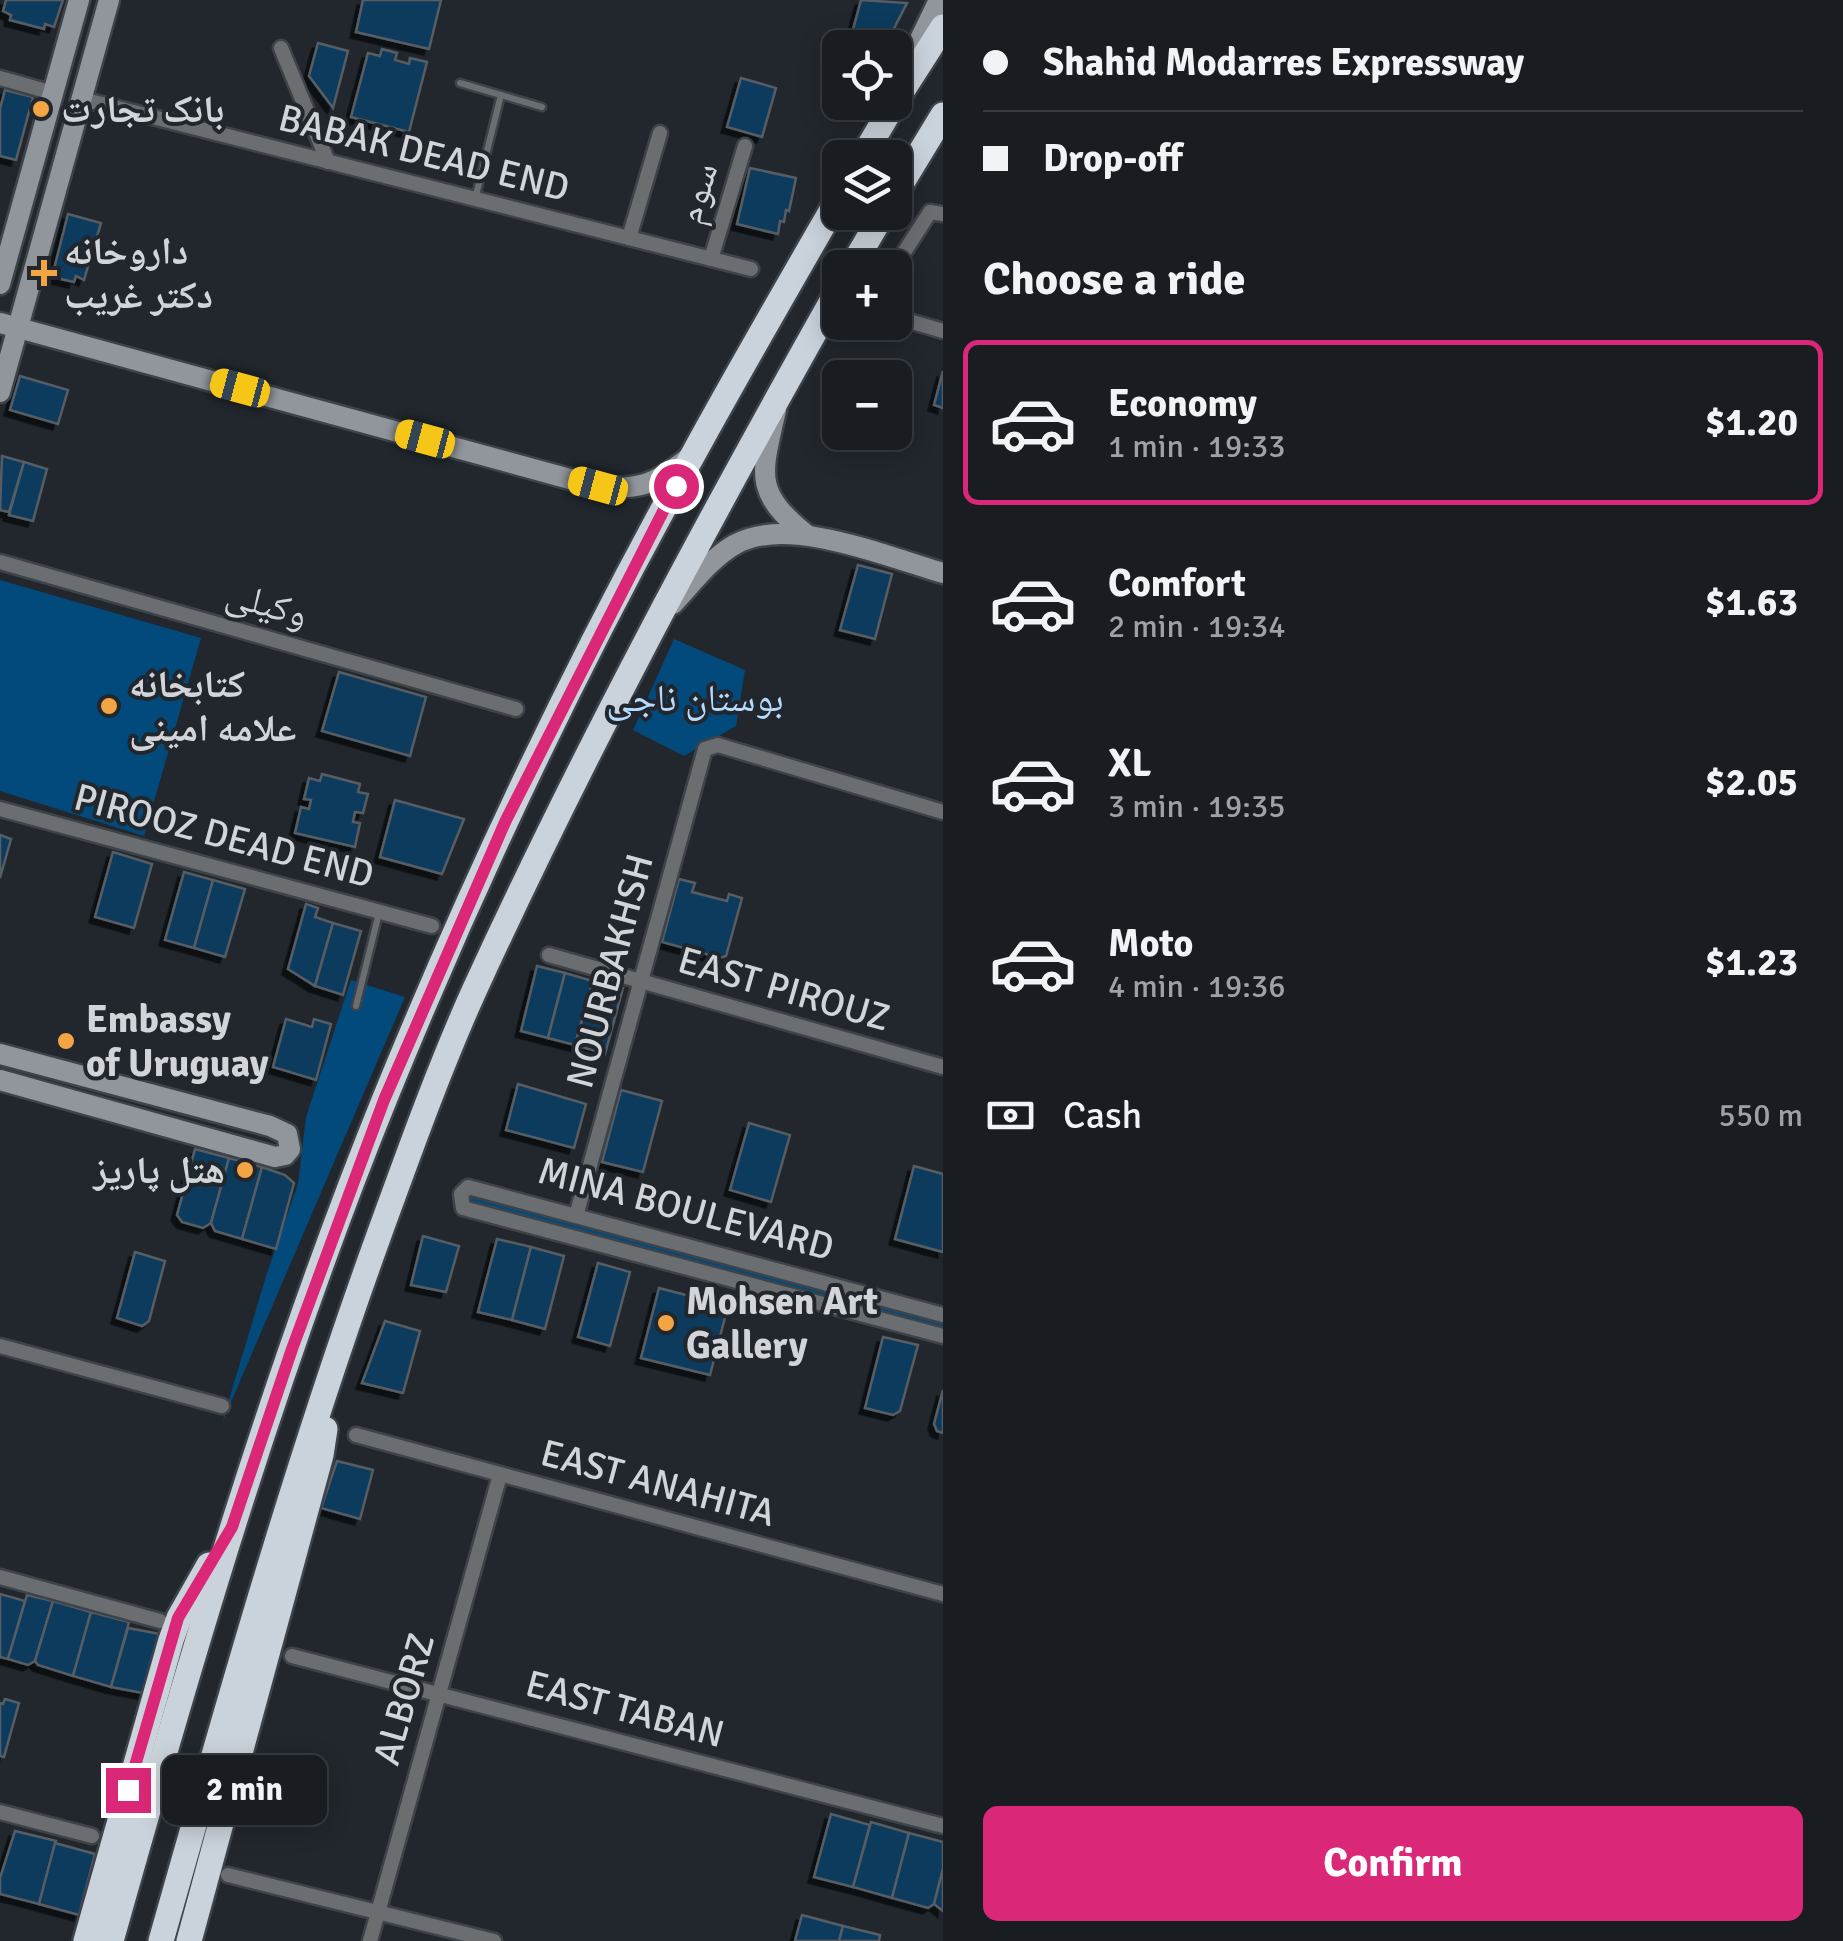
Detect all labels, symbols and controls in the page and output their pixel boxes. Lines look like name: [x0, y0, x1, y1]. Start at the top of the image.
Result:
map controls: [822, 30, 912, 450]
button: locate: [822, 30, 912, 120]
text: Shahid Modarres Expressway: [1043, 39, 1524, 86]
place label: بانک تجارت: [61, 86, 224, 133]
street label: BABAK DEAD END: [274, 94, 574, 212]
marker: بانک تجارت: [30, 98, 52, 120]
text: Drop-off: [1043, 135, 1183, 182]
button: layers: [822, 140, 912, 230]
street label: سوم: [666, 157, 729, 230]
place label: داروخانه دکتر غریب: [64, 228, 213, 319]
button: +: [822, 250, 912, 340]
text: Choose a ride: [983, 252, 1246, 307]
marker: داروخانه دکتر غریب: [33, 262, 55, 284]
button: −: [822, 360, 912, 450]
car: [207, 366, 273, 410]
icon: car: [988, 378, 1078, 468]
text: Economy: [1108, 380, 1257, 427]
text: $1.20: [1705, 399, 1798, 446]
car: [392, 417, 458, 461]
text: 1 min · 19:33: [1108, 427, 1286, 466]
car: [565, 464, 631, 508]
route start: [654, 464, 699, 509]
icon: car: [988, 558, 1078, 648]
text: Comfort: [1108, 560, 1246, 607]
street label: وكيلی: [221, 570, 313, 638]
text: $1.63: [1705, 579, 1798, 626]
text: 2 min · 19:34: [1108, 607, 1286, 646]
place label: کتابخانه علامه امینی: [129, 661, 296, 752]
park label: بوستان ناجی: [606, 675, 784, 722]
marker: کتابخانه علامه امینی: [98, 695, 120, 717]
icon: car: [988, 738, 1078, 828]
text: XL: [1108, 740, 1151, 787]
text: $2.05: [1705, 759, 1798, 806]
street label: PIROOZ DEAD END: [69, 773, 379, 899]
text: 3 min · 19:35: [1108, 787, 1286, 826]
street label: NOURBAKHSH: [556, 849, 664, 1093]
icon: car: [988, 918, 1078, 1008]
text: Moto: [1108, 920, 1193, 967]
street label: EAST PIROUZ: [673, 936, 895, 1042]
text: $1.23: [1705, 939, 1798, 986]
text: 4 min · 19:36: [1108, 967, 1286, 1006]
place label: Embassy of Uruguay: [86, 996, 269, 1087]
marker: Embassy of Uruguay: [55, 1030, 77, 1052]
icon: cash: [983, 1088, 1038, 1143]
text: Cash: [1063, 1092, 1142, 1139]
text: 550 m: [1719, 1096, 1803, 1135]
place label: هتل پاریز: [92, 1147, 225, 1194]
street label: MINA BOULEVARD: [533, 1147, 839, 1271]
marker: هتل پاریز: [234, 1159, 256, 1181]
place label: Mohsen Art Gallery: [686, 1278, 878, 1369]
marker: Mohsen Art Gallery: [655, 1312, 677, 1334]
street label: EAST ANAHITA: [536, 1429, 780, 1537]
street label: ALBORZ: [363, 1628, 445, 1770]
street label: EAST TABAN: [521, 1660, 729, 1758]
callout: 2 min: [163, 1755, 328, 1825]
route end: [106, 1768, 151, 1813]
text: 2 min: [206, 1770, 283, 1809]
button: Confirm: [983, 1806, 1803, 1921]

